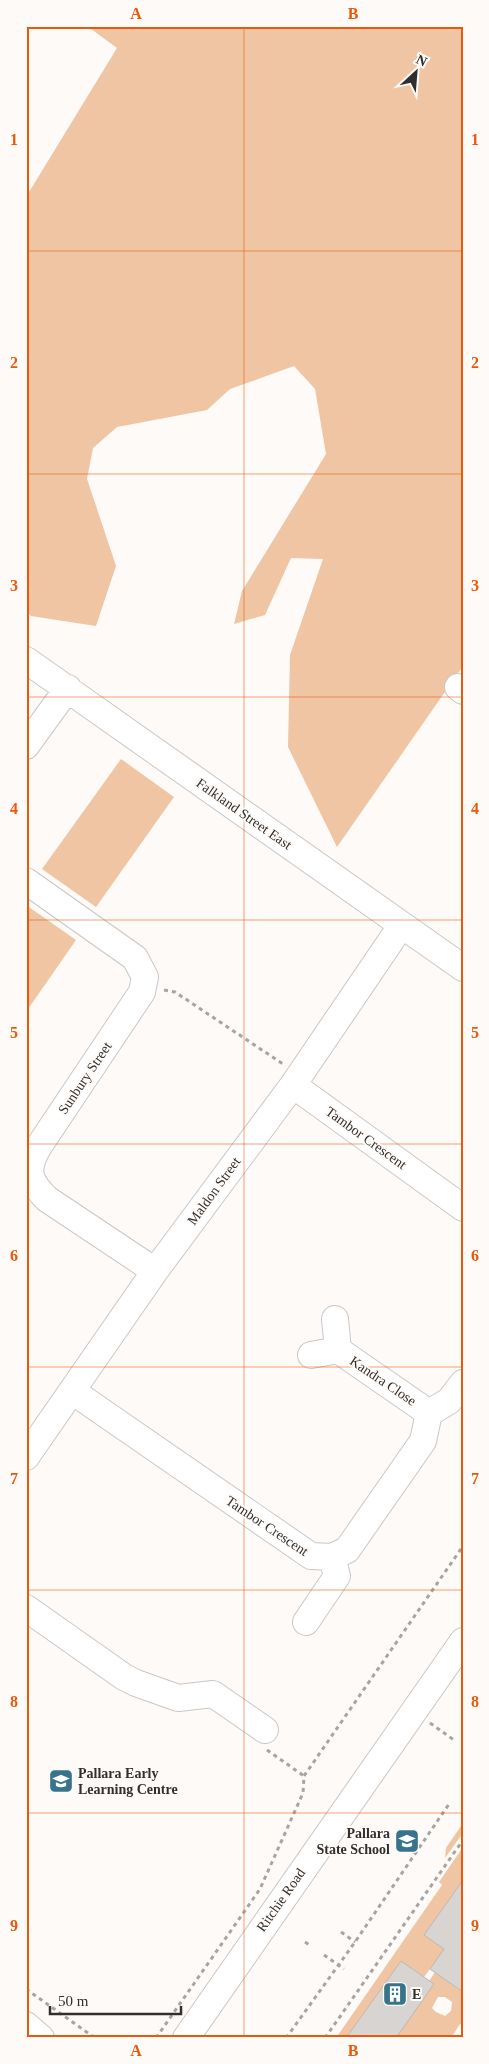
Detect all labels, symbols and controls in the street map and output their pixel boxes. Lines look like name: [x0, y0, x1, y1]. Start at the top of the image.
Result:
text: A: [130, 5, 142, 22]
text: B: [348, 5, 359, 22]
north arrow: [392, 48, 442, 98]
text: N: [414, 52, 429, 70]
text: 1: [10, 131, 18, 148]
text: 1: [471, 131, 479, 148]
text: 2: [10, 354, 18, 371]
text: 2: [471, 354, 479, 371]
text: 3: [10, 577, 18, 594]
text: 3: [471, 577, 479, 594]
street label: Falkland Street East: [194, 776, 295, 853]
text: 4: [10, 800, 18, 817]
text: 4: [471, 800, 479, 817]
text: 5: [10, 1024, 18, 1041]
text: 5: [471, 1024, 479, 1041]
street label: Sunbury Street: [55, 1039, 115, 1117]
street label: Tambor Crescent: [323, 1104, 409, 1172]
street label: Maldon Street: [185, 1154, 244, 1228]
text: 6: [10, 1247, 18, 1264]
text: 6: [471, 1247, 479, 1264]
street label: Kandra Close: [347, 1353, 419, 1409]
text: 7: [10, 1470, 18, 1487]
text: 7: [471, 1470, 479, 1487]
street label: Tambor Crescent: [223, 1493, 311, 1559]
text: 8: [10, 1693, 18, 1710]
text: 8: [471, 1693, 479, 1710]
place label: Pallara Early Learning Centre: [78, 1766, 178, 1797]
school or university icon: Pallara Early Learning Centre: [48, 1768, 74, 1794]
place label: Pallara State School: [317, 1826, 390, 1857]
school or university icon: Pallara State School: [394, 1828, 420, 1854]
street label: Ritchie Road: [254, 1866, 308, 1934]
text: 9: [10, 1917, 18, 1934]
text: 9: [471, 1917, 479, 1934]
building icon: E: [382, 1981, 408, 2007]
scale bar: [50, 1984, 181, 2016]
place label: E: [412, 1987, 421, 2002]
text: 50 m: [58, 1993, 89, 2009]
text: A: [130, 2042, 142, 2059]
text: B: [348, 2042, 359, 2059]

